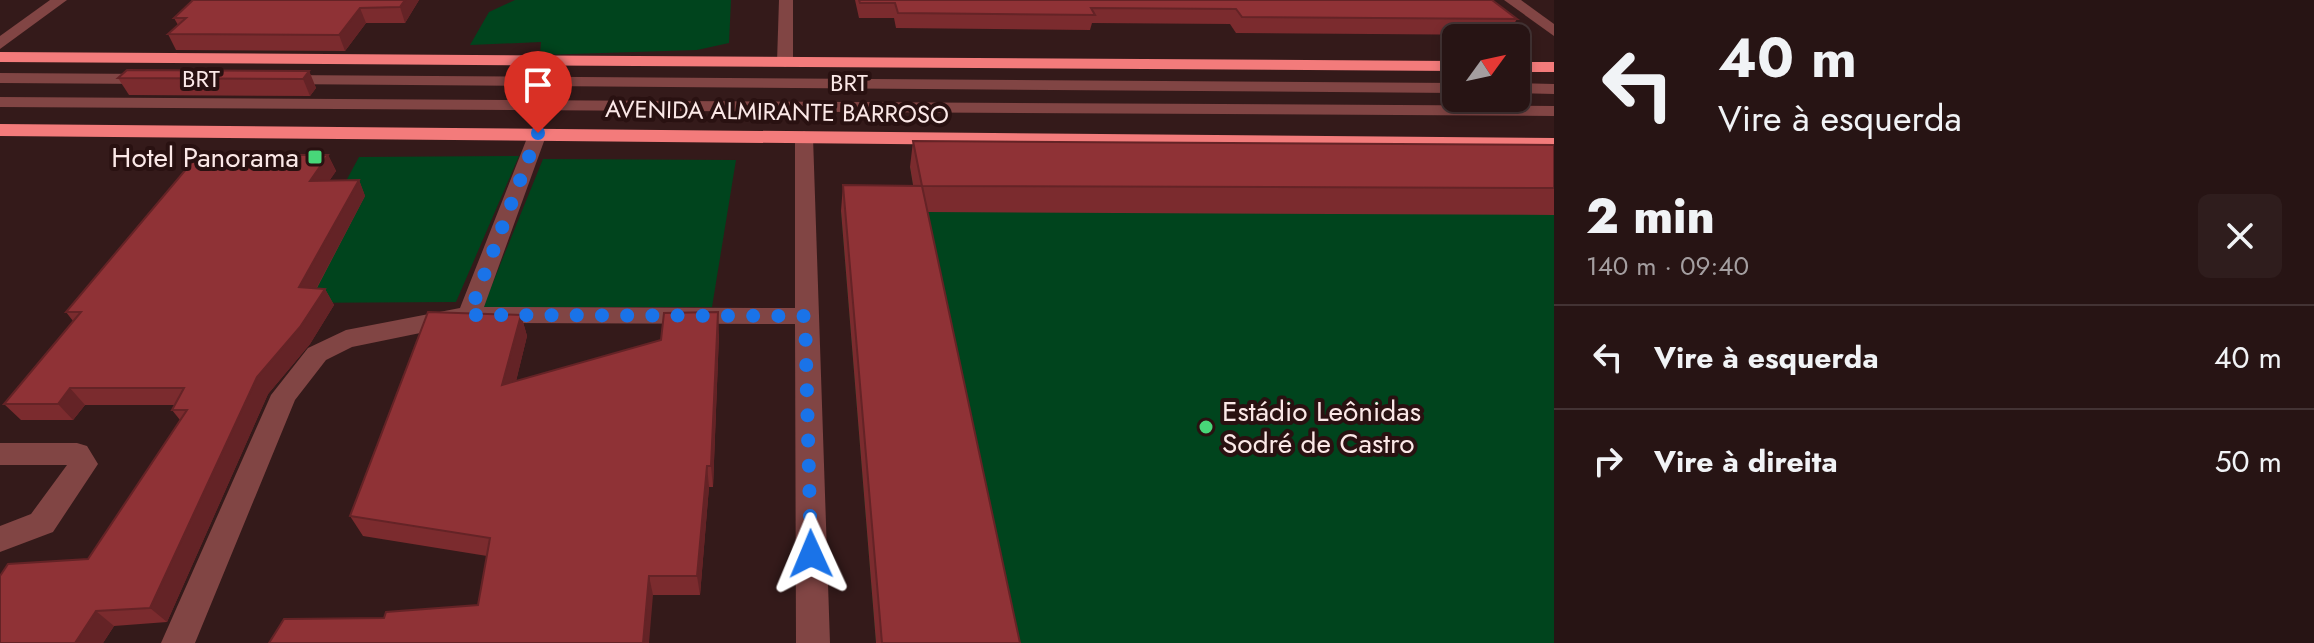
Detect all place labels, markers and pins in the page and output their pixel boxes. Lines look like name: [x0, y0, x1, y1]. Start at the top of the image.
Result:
pin: [504, 51, 572, 133]
place label: Hotel Panorama: [111, 137, 299, 178]
marker: Hotel Panorama: [306, 148, 324, 166]
place label: Estádio Leônidas Sodré de Castro: [1222, 391, 1421, 464]
marker: Estádio Leônidas Sodré de Castro: [1197, 418, 1215, 436]

